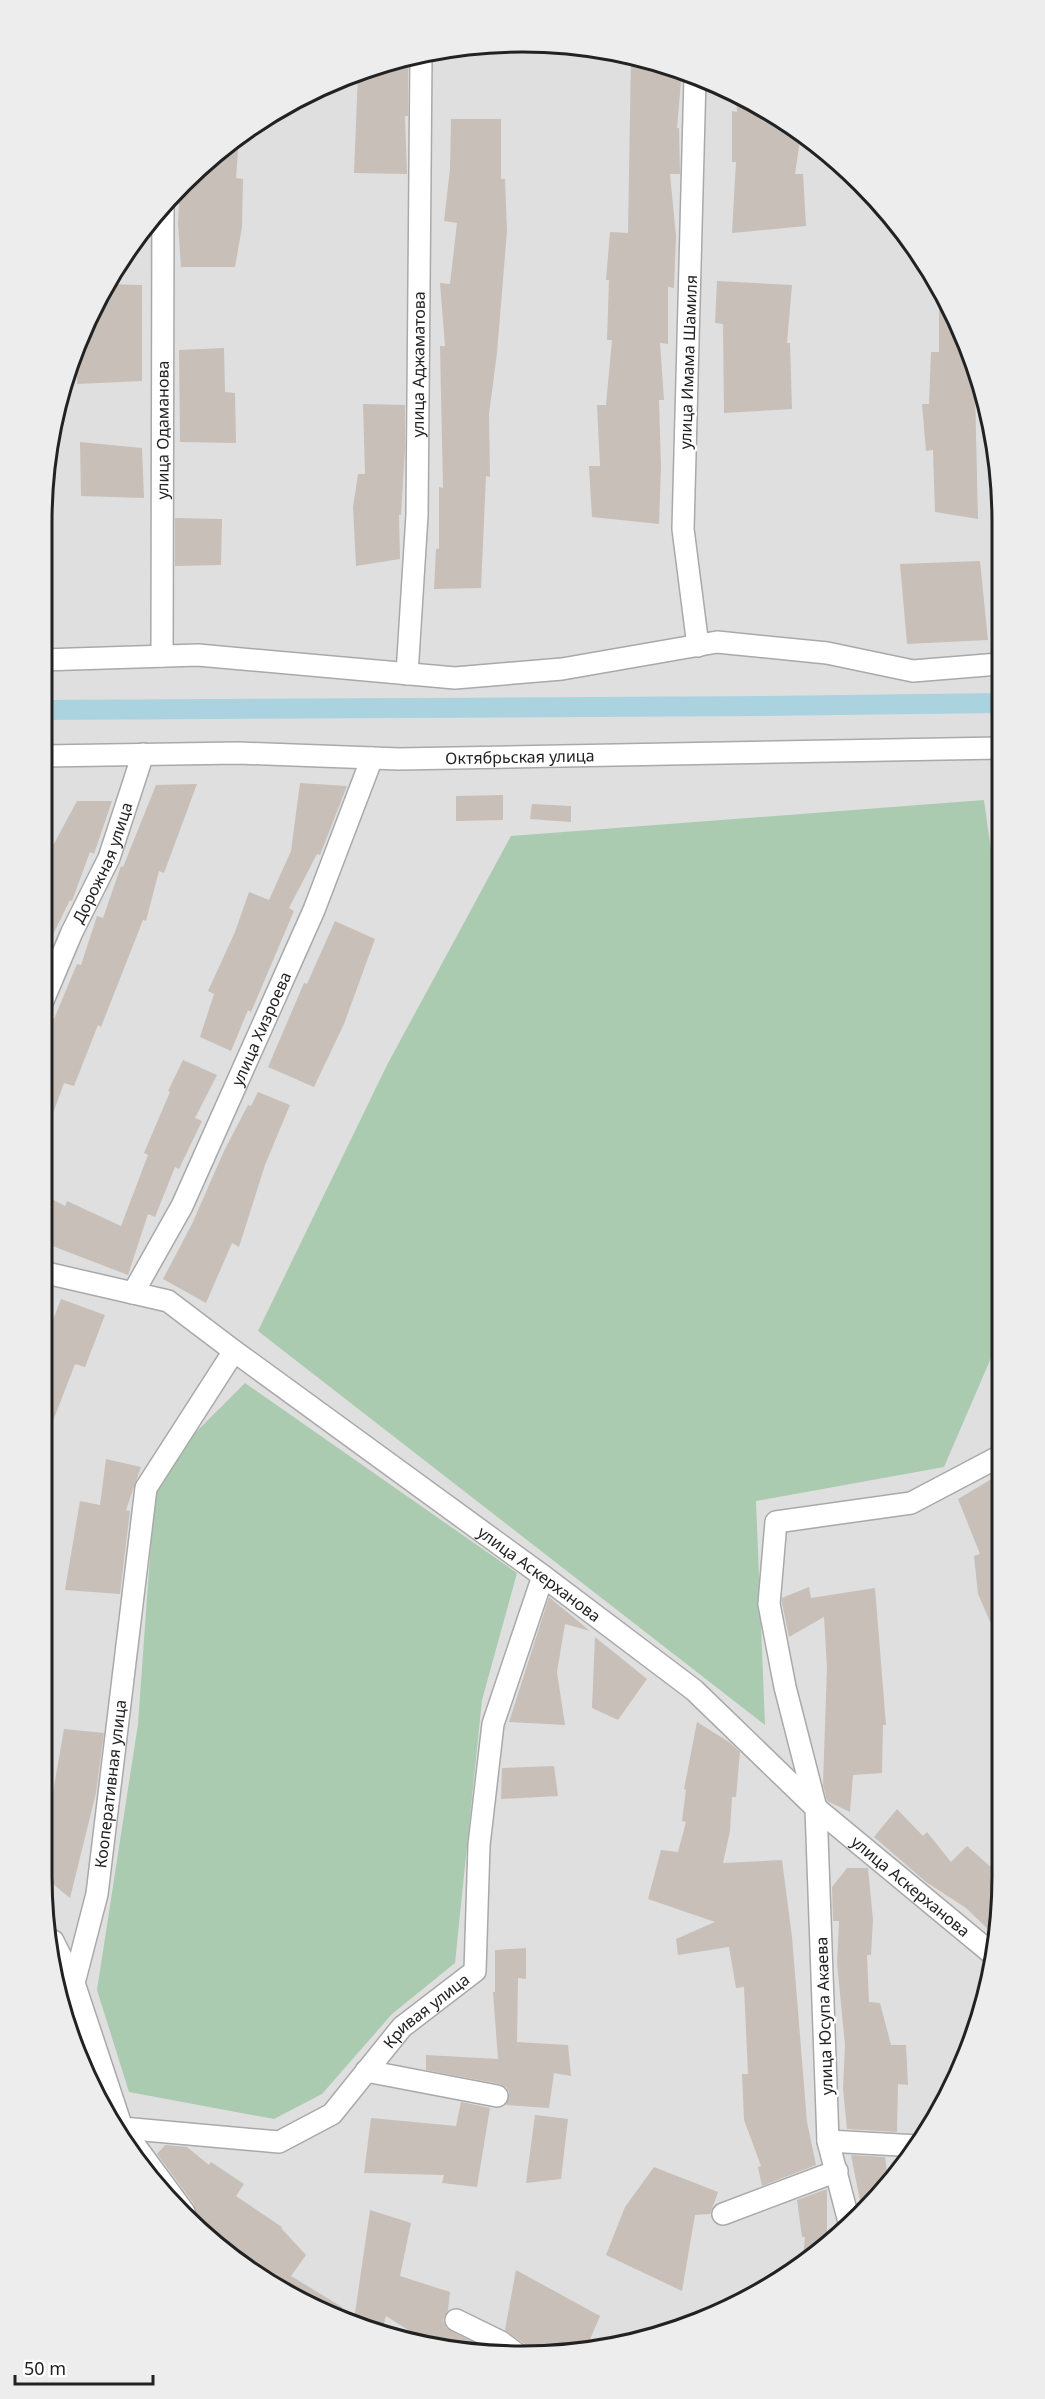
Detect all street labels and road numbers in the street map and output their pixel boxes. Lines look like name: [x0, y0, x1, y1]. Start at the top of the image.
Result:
street label: улица Имама Шамиля: [674, 274, 702, 450]
street label: улица Аджаматова: [407, 291, 430, 437]
street label: улица Одаманова: [151, 361, 174, 499]
street label: Октябрьская улица: [445, 744, 595, 769]
street label: Дорожная улица: [67, 799, 138, 927]
street label: улица Хизроева: [226, 968, 296, 1089]
street label: улица Аскерханова: [473, 1521, 605, 1627]
street label: Кооперативная улица: [89, 1698, 131, 1869]
street label: улица Аскерханова: [847, 1831, 975, 1942]
street label: улица Юсупа Акаева: [810, 1937, 838, 2095]
street label: Кривая улица: [378, 1968, 474, 2053]

